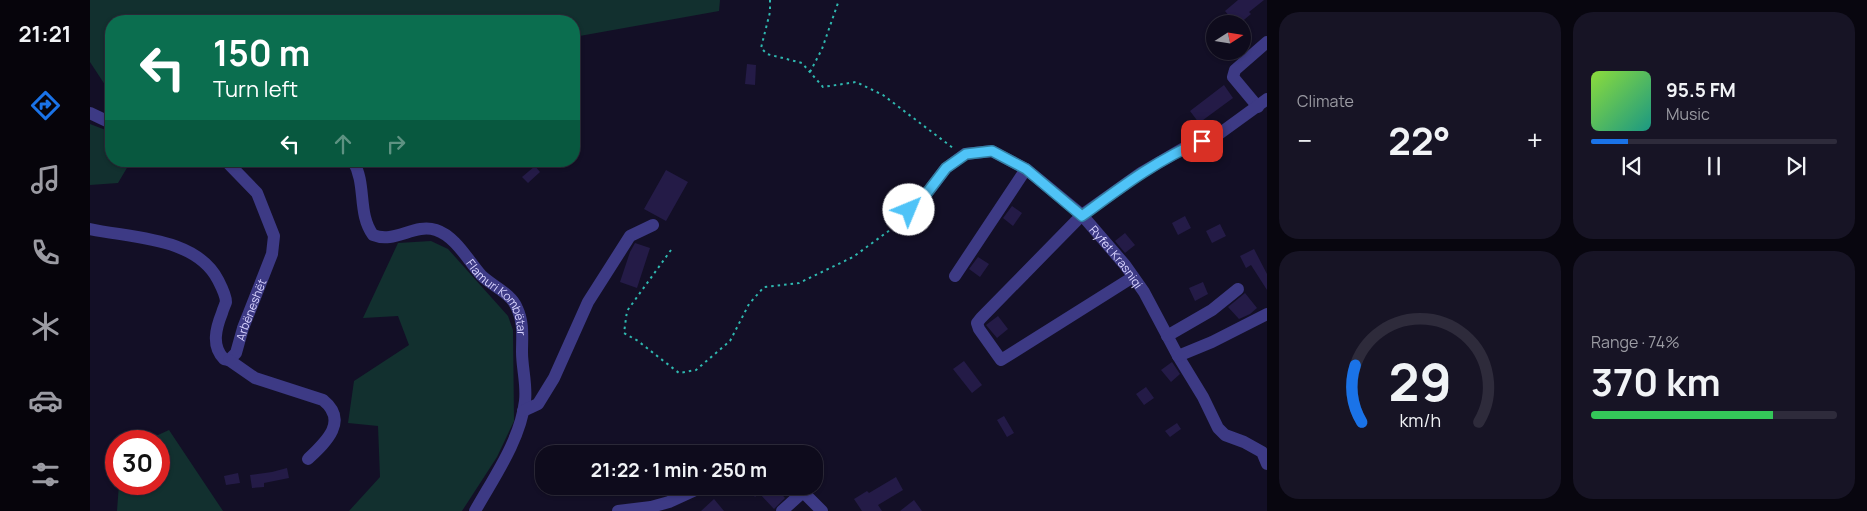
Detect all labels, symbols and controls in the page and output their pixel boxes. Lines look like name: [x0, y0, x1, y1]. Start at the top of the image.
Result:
north arrow: [1206, 15, 1251, 60]
map controls: [1206, 15, 1251, 60]
text: 21:21: [18, 19, 72, 49]
text: 150 m: [213, 29, 310, 77]
icon: left: [130, 35, 195, 100]
text: Turn left: [213, 74, 298, 104]
text: 95.5 FM: [1666, 77, 1736, 103]
icon: directions: [28, 88, 63, 123]
text: Climate: [1297, 90, 1354, 112]
text: Music: [1666, 103, 1710, 125]
text: 22°: [1388, 114, 1451, 166]
pin: [1181, 120, 1223, 162]
text: −: [1297, 121, 1312, 159]
text: +: [1527, 121, 1543, 159]
icon: arrive: [1188, 127, 1216, 155]
icon: left: [276, 130, 304, 158]
icon: ahead: [329, 130, 357, 158]
icon: right: [382, 130, 410, 158]
icon: previous: [1618, 152, 1646, 180]
icon: pause: [1700, 152, 1728, 180]
icon: next: [1782, 152, 1810, 180]
icon: music: [28, 162, 63, 197]
position arrow: [882, 183, 934, 235]
street label: Ryfet Krasniqi: [1086, 221, 1147, 292]
icon: phone: [28, 235, 63, 270]
street label: Flamuri Kombëtar: [463, 255, 531, 336]
street label: Arbëneshët: [231, 276, 270, 343]
icon: climate: [28, 309, 63, 344]
text: Range · 74%: [1591, 331, 1680, 353]
text: 29: [1388, 346, 1452, 417]
text: 370 km: [1591, 355, 1721, 407]
icon: car: [28, 383, 63, 418]
text: km/h: [1399, 408, 1441, 432]
speed limit sign: 30: [105, 430, 170, 495]
icon: filters: [28, 457, 63, 492]
text: 21:22 · 1 min · 250 m: [591, 457, 767, 483]

